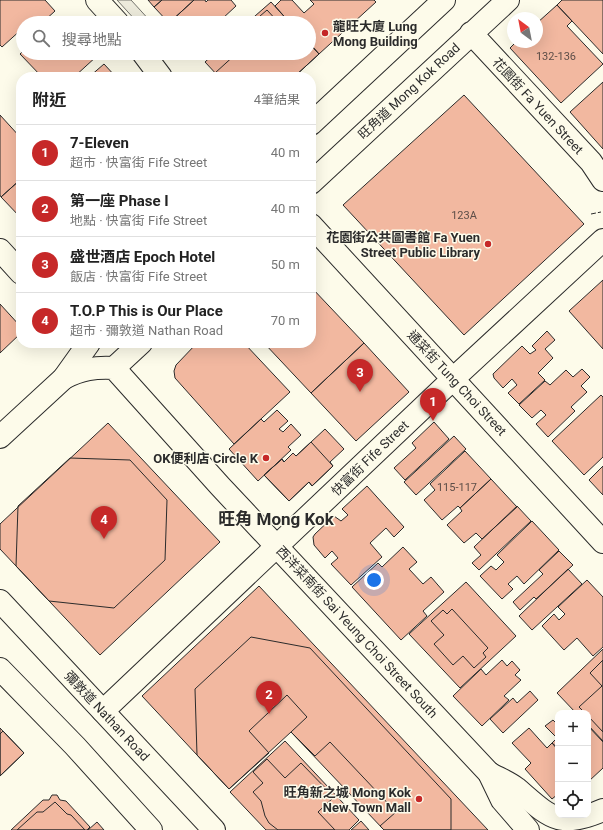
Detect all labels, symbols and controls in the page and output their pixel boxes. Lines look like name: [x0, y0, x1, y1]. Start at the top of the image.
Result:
north arrow: [507, 12, 543, 48]
search box: [16, 16, 316, 60]
place label: 龍旺大廈 Lung Mong Building: [333, 19, 418, 49]
icon: search: [30, 27, 52, 49]
marker: 龍旺大廈 Lung Mong Building: [320, 28, 330, 38]
text: 搜尋地點: [62, 31, 122, 49]
street label: 旺角道 Mong Kok Road: [355, 40, 463, 142]
house number: 132-136: [536, 50, 576, 63]
street label: 花園街 Fa Yuen Street: [490, 55, 586, 157]
text: 附近: [32, 90, 66, 110]
text: 4筆結果: [254, 92, 300, 107]
text: 7-Eleven: [70, 134, 129, 152]
text: 1: [41, 145, 49, 160]
text: 40 m: [271, 145, 300, 160]
text: 超市 · 快富街 Fife Street: [70, 155, 207, 170]
text: 第一座 Phase I: [70, 192, 169, 210]
text: 2: [41, 201, 49, 216]
text: 40 m: [271, 201, 300, 216]
house number: 123A: [451, 209, 478, 222]
text: 地點 · 快富街 Fife Street: [70, 213, 207, 228]
place label: 花園街公共圖書館 Fa Yuen Street Public Library: [326, 230, 480, 260]
marker: 花園街公共圖書館 Fa Yuen Street Public Library: [483, 239, 493, 249]
text: 盛世酒店 Epoch Hotel: [70, 248, 215, 266]
text: 3: [41, 257, 49, 272]
text: 50 m: [271, 257, 300, 272]
text: 飯店 · 快富街 Fife Street: [70, 269, 207, 284]
text: T.O.P This is Our Place: [70, 302, 223, 320]
text: 4: [41, 313, 49, 328]
text: 70 m: [271, 313, 300, 328]
text: 超市 · 彌敦道 Nathan Road: [70, 323, 223, 338]
street label: 通菜街 Tung Choi Street: [404, 327, 510, 439]
pin: 3: [347, 359, 373, 392]
pin: 1: [420, 388, 446, 421]
street label: 快富街 Fife Street: [328, 417, 412, 499]
place label: OK便利店 Circle K: [153, 451, 259, 466]
marker: OK便利店 Circle K: [261, 453, 271, 463]
house number: 115-117: [437, 481, 477, 494]
pin: 4: [91, 506, 117, 539]
district label: 旺角 Mong Kok: [218, 509, 335, 529]
street label: 西洋菜南街 Sai Yeung Choi Street South: [273, 543, 441, 721]
your location: [364, 570, 384, 590]
street label: 彌敦道 Nathan Road: [62, 668, 152, 764]
pin: 2: [256, 681, 282, 714]
map controls: [555, 710, 591, 818]
button: +: [555, 710, 591, 746]
button: −: [555, 746, 591, 782]
button: locate: [555, 782, 591, 818]
place label: 旺角新之城 Mong Kok New Town Mall: [284, 785, 412, 815]
marker: 旺角新之城 Mong Kok New Town Mall: [414, 794, 424, 804]

